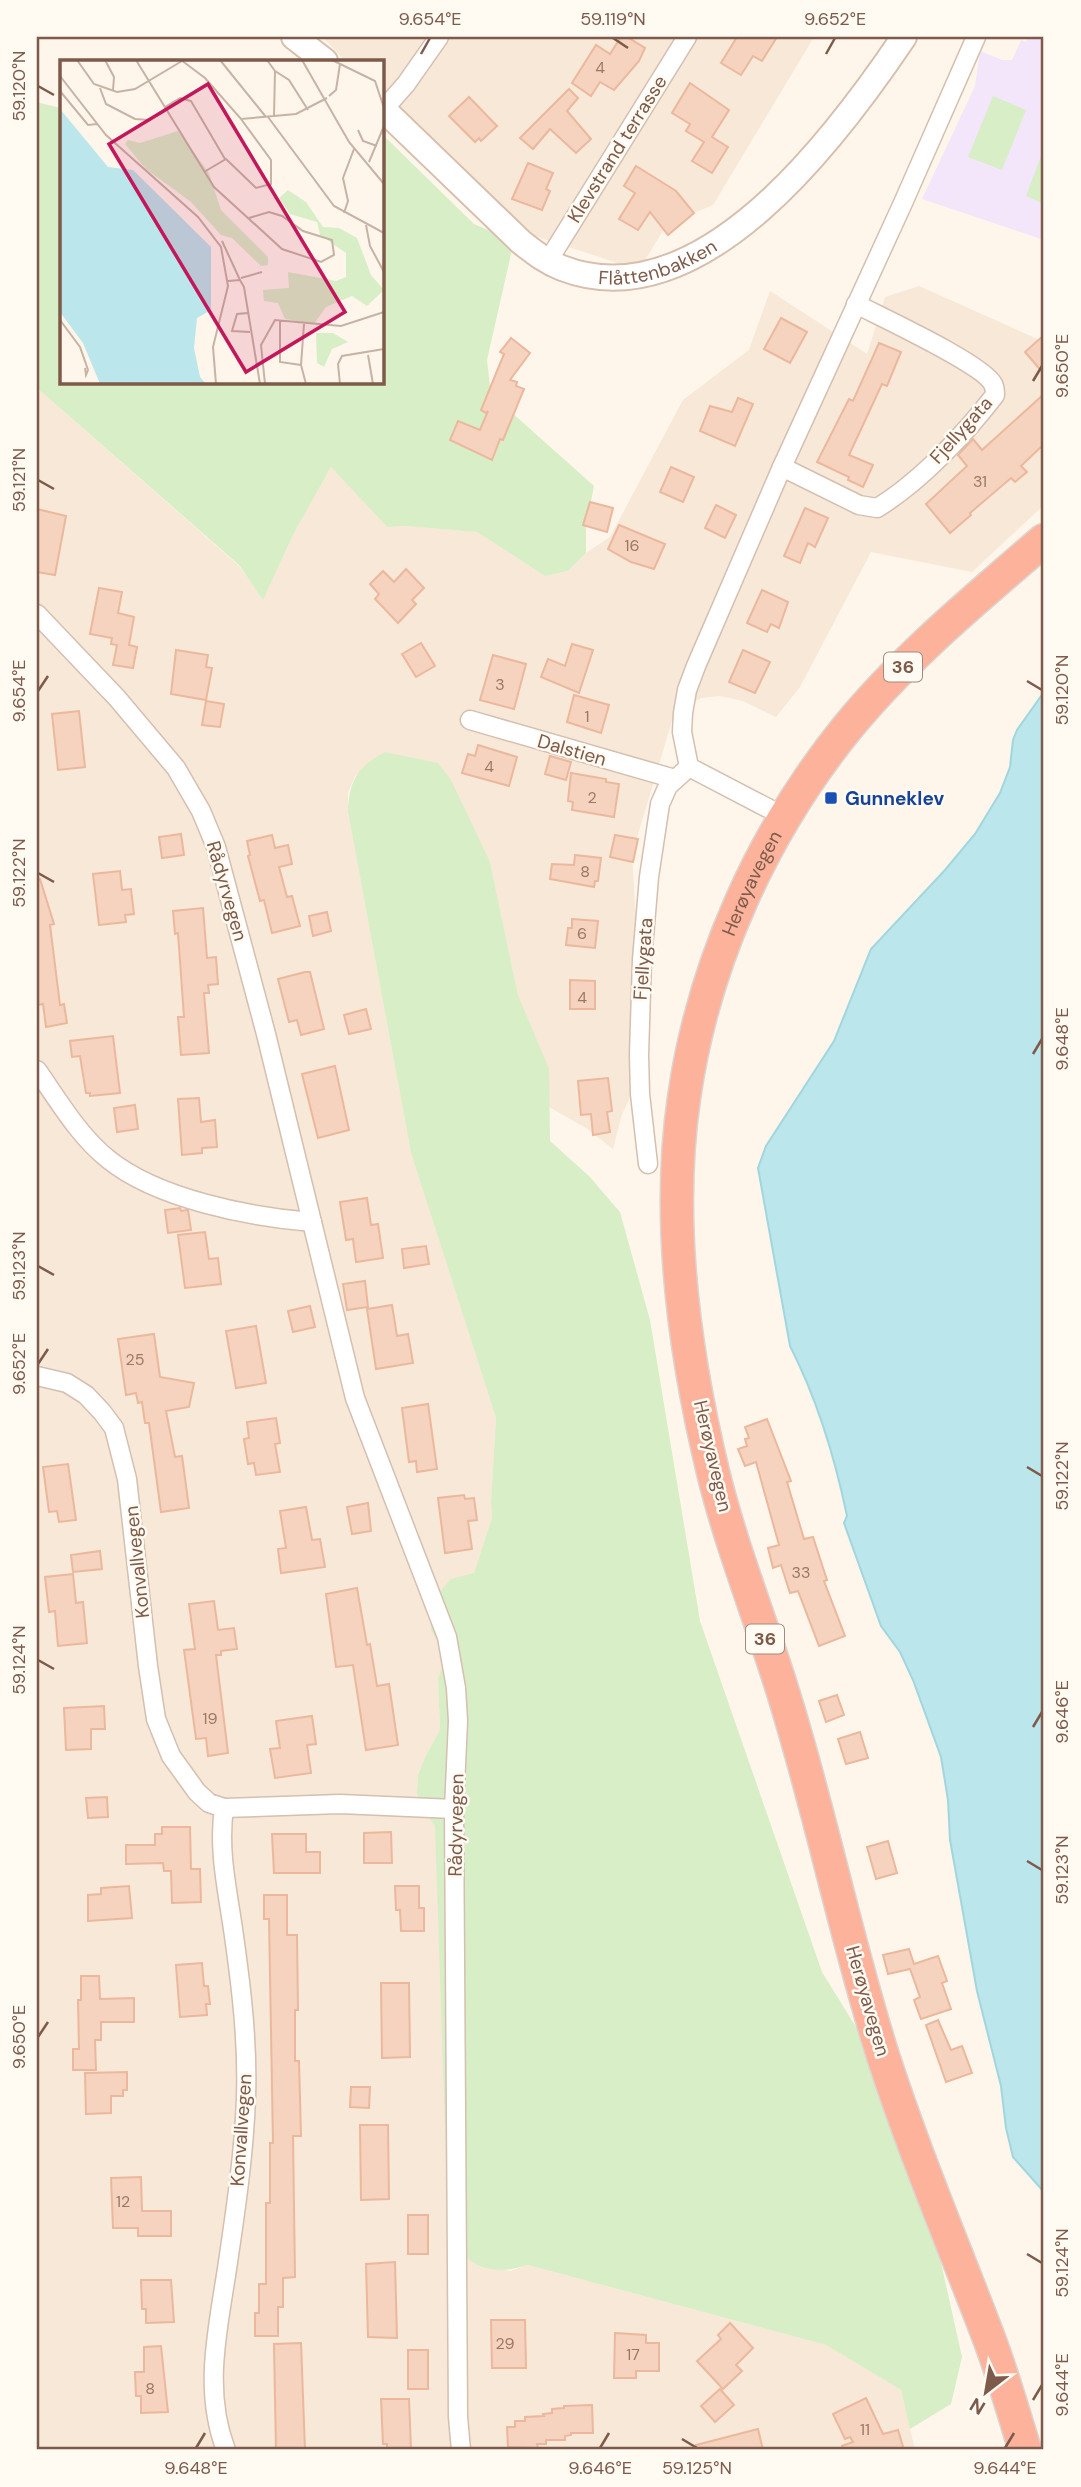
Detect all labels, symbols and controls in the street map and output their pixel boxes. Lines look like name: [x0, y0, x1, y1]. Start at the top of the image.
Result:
text: 9.654°E: [399, 7, 461, 31]
text: 59.119°N: [580, 7, 646, 31]
text: 9.652°E: [804, 7, 866, 31]
text: 59.120°N: [7, 50, 31, 122]
house number: 4: [595, 57, 605, 78]
inset map: [60, 60, 383, 383]
street label: Klevstrand terrasse: [562, 71, 672, 227]
street label: Flåttenbakken: [598, 233, 721, 290]
text: 9.650°E: [1050, 334, 1074, 398]
street label: Fjellygata: [924, 391, 998, 469]
text: 59.121°N: [7, 448, 31, 512]
house number: 31: [973, 471, 987, 492]
house number: 16: [624, 535, 640, 556]
road number: 36: [884, 652, 922, 682]
text: 59.120°N: [1050, 654, 1074, 726]
text: 9.654°E: [7, 660, 31, 722]
house number: 3: [495, 674, 505, 695]
house number: 1: [585, 706, 590, 727]
street label: Dalstien: [535, 728, 609, 772]
house number: 4: [484, 756, 494, 777]
place label: Gunneklev: [845, 786, 944, 811]
house number: 2: [587, 787, 597, 808]
marker: Gunneklev: [823, 790, 839, 806]
street label: Herøyavegen: [716, 826, 787, 939]
text: 59.122°N: [7, 838, 31, 908]
street label: Rådyrvegen: [201, 838, 253, 944]
house number: 8: [580, 861, 590, 882]
street label: Fjellygata: [628, 917, 658, 1001]
house number: 6: [577, 923, 587, 944]
house number: 4: [577, 987, 587, 1008]
text: 9.648°E: [1050, 1007, 1074, 1071]
text: 59.123°N: [7, 1231, 31, 1301]
text: 9.652°E: [7, 1333, 31, 1395]
house number: 25: [126, 1349, 144, 1370]
street label: Herøyavegen: [688, 1398, 738, 1514]
text: 59.122°N: [1050, 1441, 1074, 1511]
street label: Konvallvegen: [119, 1505, 155, 1619]
house number: 33: [792, 1562, 810, 1583]
road number: 36: [746, 1624, 784, 1654]
text: 59.124°N: [7, 1625, 31, 1695]
text: 9.646°E: [1050, 1680, 1074, 1744]
house number: 19: [202, 1708, 218, 1729]
street label: Rådyrvegen: [443, 1773, 469, 1877]
text: 59.123°N: [1050, 1835, 1074, 1905]
street label: Herøyavegen: [840, 1943, 896, 2059]
text: 9.650°E: [7, 2005, 31, 2069]
street label: Konvallvegen: [225, 2073, 257, 2187]
house number: 12: [116, 2191, 130, 2212]
text: 59.124°N: [1050, 2228, 1074, 2298]
house number: 29: [495, 2333, 515, 2354]
house number: 17: [626, 2344, 640, 2365]
text: 9.644°E: [1050, 2353, 1074, 2417]
north arrow: [951, 2358, 1021, 2428]
house number: 8: [145, 2378, 155, 2399]
text: N: [965, 2392, 990, 2420]
house number: 11: [860, 2419, 870, 2440]
text: 9.648°E: [164, 2456, 228, 2480]
text: 9.646°E: [568, 2456, 632, 2480]
text: 59.125°N: [662, 2456, 732, 2480]
text: 9.644°E: [973, 2456, 1037, 2480]

